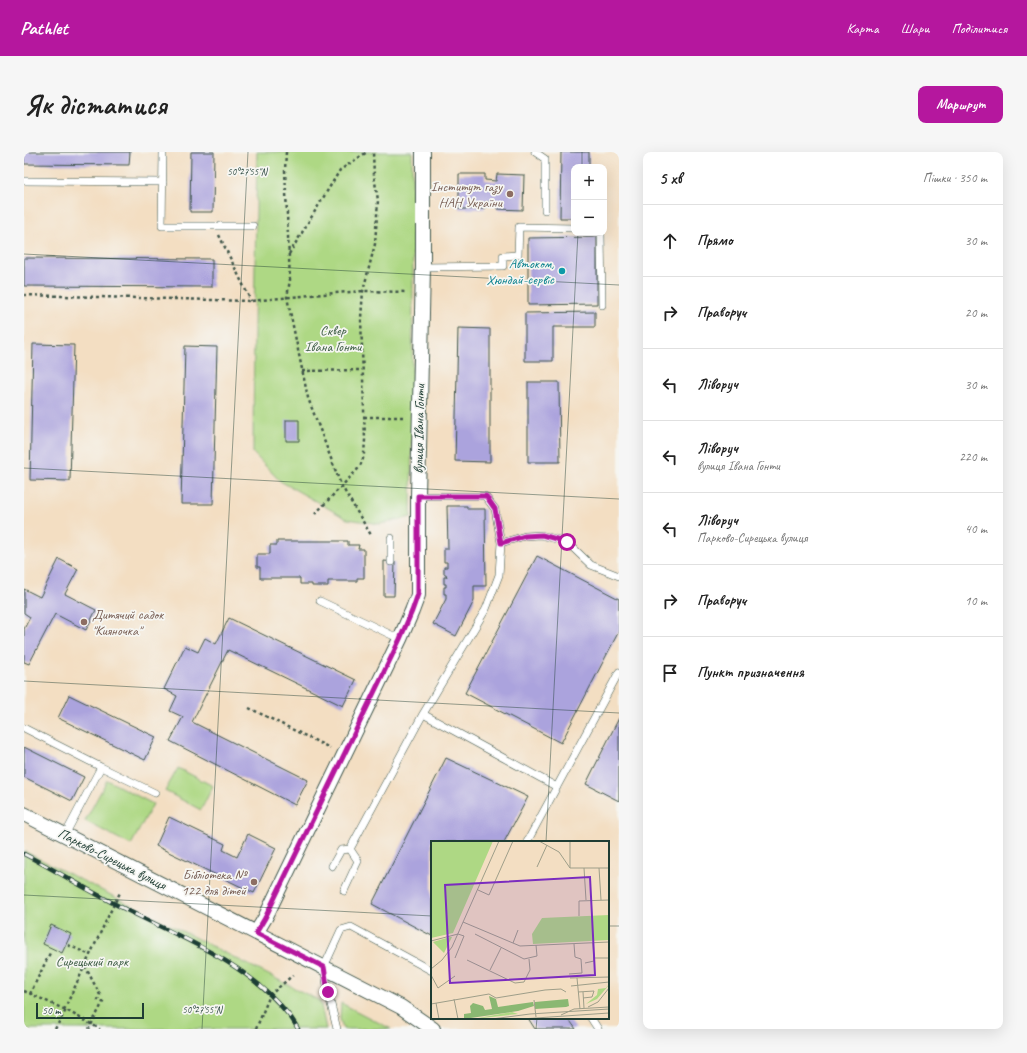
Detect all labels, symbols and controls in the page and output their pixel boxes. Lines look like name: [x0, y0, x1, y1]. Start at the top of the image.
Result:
text: Pathlet: [20, 16, 68, 40]
text: Карта: [847, 20, 879, 37]
text: Шари: [901, 20, 929, 37]
text: Поділитися: [951, 20, 1007, 37]
button: Маршрут: [918, 86, 1003, 123]
text: Як дістатися: [24, 87, 167, 122]
map controls: [571, 164, 607, 236]
button: +: [571, 164, 607, 200]
text: 50°27'55"N: [227, 165, 269, 178]
text: 5 хв: [659, 168, 682, 189]
text: Пішки · 350 m: [923, 170, 987, 186]
place label: Інститут газу НАН України: [431, 178, 503, 211]
marker: Інститут газу НАН України: [505, 189, 515, 199]
button: −: [571, 200, 607, 236]
icon: ahead: [659, 230, 681, 252]
text: Прямо: [697, 231, 733, 250]
text: 30 m: [965, 233, 987, 249]
place label: Автоком, Хюндай-сервіс: [486, 255, 555, 288]
marker: Автоком, Хюндай-сервіс: [557, 266, 567, 276]
icon: right: [659, 302, 681, 324]
text: Праворуч: [697, 303, 746, 322]
text: 20 m: [965, 305, 987, 321]
park label: Сквер Івана Гонти: [305, 322, 362, 355]
icon: left: [659, 374, 681, 396]
text: Ліворуч: [697, 375, 738, 394]
text: 30 m: [965, 377, 987, 393]
street label: вулиця Івана Гонти: [410, 383, 428, 474]
text: Ліворуч: [697, 439, 738, 458]
icon: left: [659, 446, 681, 468]
text: 220 m: [959, 449, 987, 465]
text: вулиця Івана Гонти: [697, 458, 780, 474]
text: Ліворуч: [697, 511, 738, 530]
icon: left: [659, 518, 681, 540]
text: 40 m: [965, 521, 987, 537]
text: Парково-Сирецька вулиця: [697, 530, 808, 546]
route start: [558, 533, 576, 551]
icon: right: [659, 590, 681, 612]
text: Праворуч: [697, 591, 746, 610]
text: 10 m: [965, 593, 987, 609]
place label: Дитячий садок "Кияночка": [92, 606, 164, 639]
marker: Дитячий садок "Кияночка": [79, 617, 89, 627]
icon: arrive: [659, 662, 681, 684]
text: Пункт призначення: [697, 663, 804, 682]
street label: Парково-Сирецька вулиця: [55, 824, 170, 894]
inset map: [431, 841, 609, 1019]
place label: Бібліотека № 122 для дітей: [181, 866, 248, 899]
marker: Бібліотека № 122 для дітей: [249, 877, 259, 887]
park label: Сирецький парк: [56, 953, 129, 970]
route end: [319, 983, 337, 1001]
scale bar: [36, 1001, 144, 1020]
text: 50 m: [42, 1003, 61, 1017]
text: 50°27'55"N: [182, 1003, 224, 1016]

